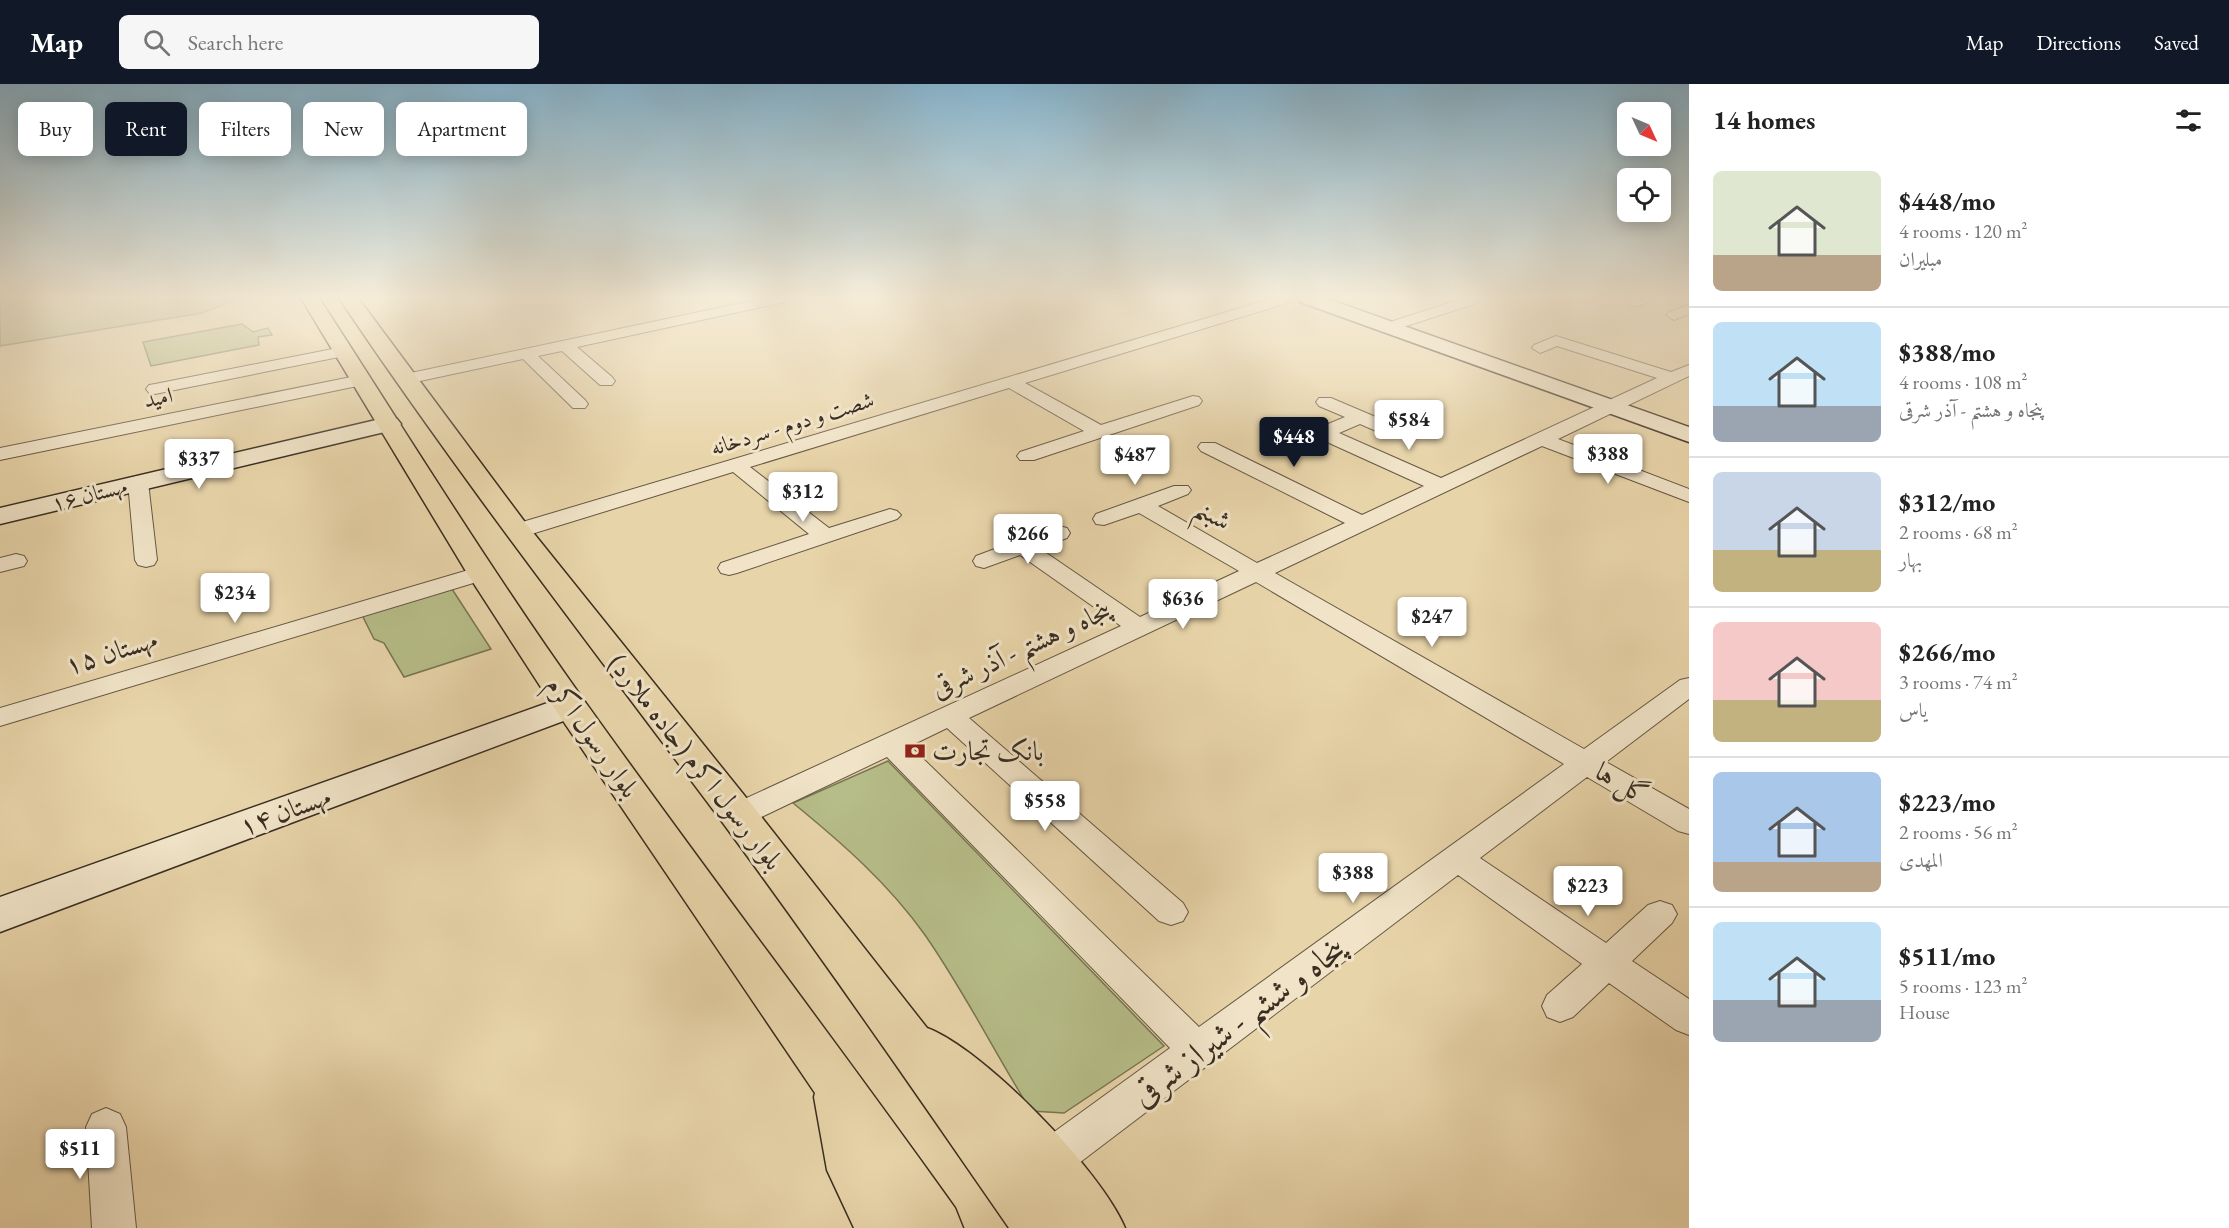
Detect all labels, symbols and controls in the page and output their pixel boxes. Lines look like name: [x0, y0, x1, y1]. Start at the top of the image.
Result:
search box: [119, 15, 539, 69]
text: Map: [30, 24, 83, 60]
icon: search: [140, 26, 173, 59]
text: Search here: [188, 28, 283, 57]
text: Map: [1966, 29, 2003, 56]
text: Directions: [2036, 29, 2121, 56]
text: Saved: [2154, 29, 2199, 56]
chip: Buy: [18, 102, 93, 156]
chip: Rent: [105, 102, 187, 156]
chip: Filters: [199, 102, 291, 156]
chip: New: [303, 102, 384, 156]
chip: Apartment: [396, 102, 527, 156]
north arrow: [1617, 102, 1671, 156]
map controls: [1617, 102, 1671, 222]
text: 14 homes: [1713, 103, 1815, 137]
icon: filters: [2172, 104, 2205, 137]
button: locate: [1617, 168, 1671, 222]
text: $448/mo: [1899, 184, 1995, 218]
icon: home: [1761, 195, 1833, 267]
text: 4 rooms · 120 m²: [1899, 218, 2027, 244]
text: مبلیران: [1899, 246, 1942, 272]
text: $388/mo: [1899, 335, 1995, 369]
icon: home: [1761, 346, 1833, 418]
text: 4 rooms · 108 m²: [1899, 369, 2027, 395]
street label: امید: [141, 380, 175, 415]
street label: شصت و دوم - سردخانه: [707, 385, 879, 467]
text: پنجاه و هشتم - آذر شرقی: [1899, 397, 2043, 423]
pin: $584: [1373, 400, 1445, 451]
text: $584: [1389, 406, 1429, 432]
pin: $448: [1258, 417, 1330, 468]
text: $448: [1274, 423, 1314, 449]
pin: $388: [1572, 434, 1644, 485]
pin: $487: [1099, 435, 1171, 486]
pin: $337: [163, 439, 235, 490]
text: $388: [1588, 440, 1628, 466]
text: $487: [1115, 441, 1155, 467]
text: $337: [179, 445, 219, 471]
street label: مهستان ۱۶: [48, 471, 130, 518]
pin: $312: [767, 472, 839, 523]
text: $312: [783, 478, 823, 504]
text: $312/mo: [1899, 485, 1995, 519]
street label: شبنم: [1183, 489, 1238, 547]
icon: home: [1761, 496, 1833, 568]
pin: $266: [992, 514, 1064, 565]
text: 2 rooms · 68 m²: [1899, 519, 2018, 545]
text: $266: [1008, 520, 1048, 546]
text: بهار: [1899, 547, 1922, 573]
pin: $234: [199, 573, 271, 624]
text: $234: [215, 579, 255, 605]
pin: $636: [1147, 579, 1219, 630]
text: $636: [1163, 585, 1203, 611]
street label: پنجاه و هشتم - آذر شرقی: [925, 591, 1122, 715]
pin: $247: [1396, 597, 1468, 648]
text: $247: [1412, 603, 1452, 629]
street label: مهستان ۱۵: [60, 621, 161, 682]
text: $266/mo: [1899, 635, 1995, 669]
street label: بلوار رسول اکرم (جاده ملارد): [596, 646, 792, 881]
icon: home: [1761, 646, 1833, 718]
street label: بلوار رسول اکرم: [534, 669, 648, 808]
text: 3 rooms · 74 m²: [1899, 669, 2018, 695]
text: یاس: [1899, 697, 1927, 723]
place label: بانک تجارت: [932, 733, 1044, 768]
bank icon: بانک تجارت: [903, 739, 927, 763]
street label: گل ها: [1588, 753, 1655, 813]
street label: مهستان ۱۴: [234, 778, 335, 843]
pin: $558: [1009, 781, 1081, 832]
text: $223/mo: [1899, 785, 1995, 819]
text: $558: [1025, 787, 1065, 813]
icon: home: [1761, 796, 1833, 868]
text: 2 rooms · 56 m²: [1899, 819, 2018, 845]
text: المهدی: [1899, 847, 1943, 873]
pin: $388: [1317, 853, 1389, 904]
text: $388: [1333, 859, 1373, 885]
pin: $223: [1552, 866, 1624, 917]
text: $223: [1568, 872, 1608, 898]
street label: پنجاه و ششم - شیراز شرقی: [1122, 925, 1363, 1125]
text: $511/mo: [1899, 939, 1995, 973]
icon: home: [1761, 946, 1833, 1018]
text: 5 rooms · 123 m²: [1899, 973, 2027, 999]
text: House: [1899, 999, 1950, 1025]
pin: $511: [44, 1129, 116, 1180]
text: $511: [60, 1135, 100, 1161]

